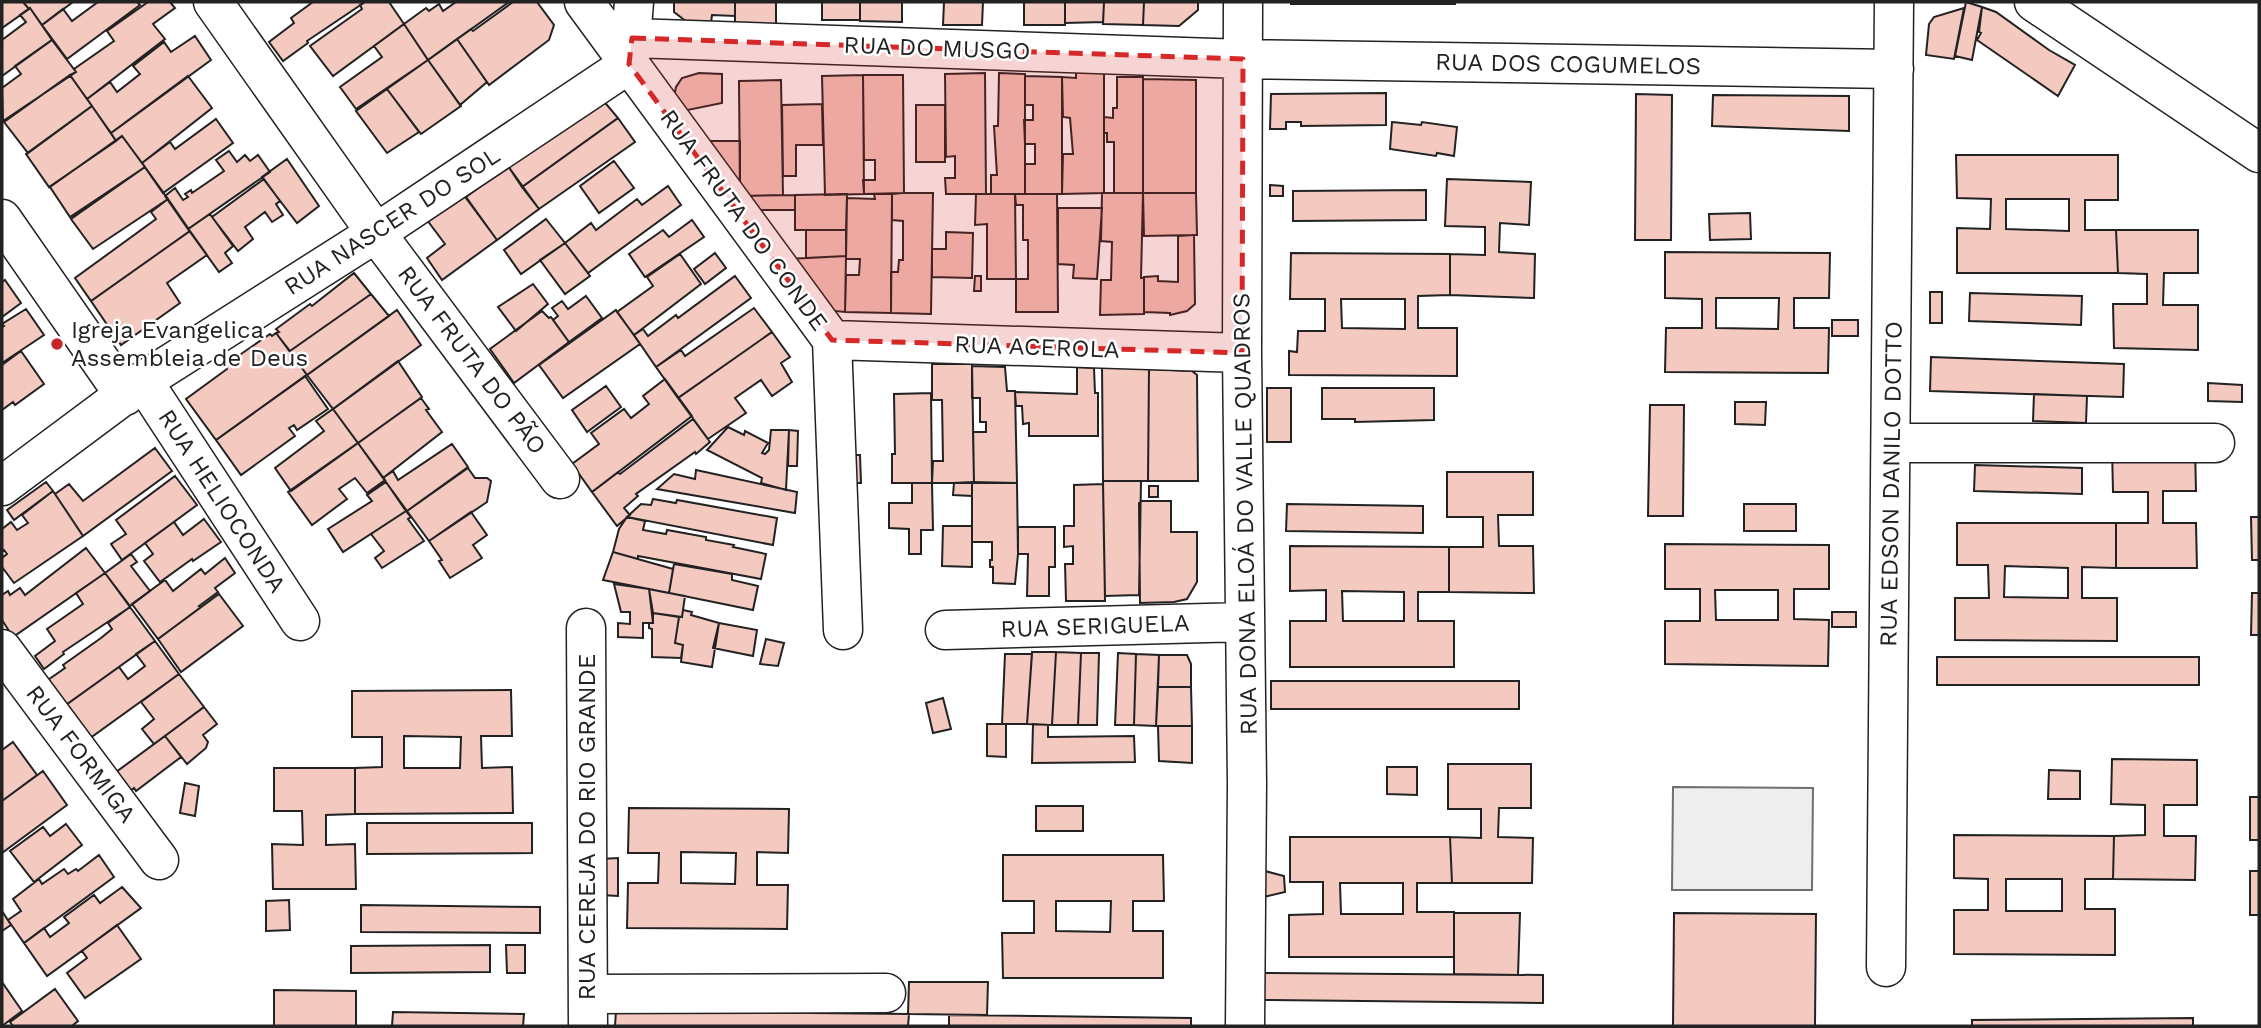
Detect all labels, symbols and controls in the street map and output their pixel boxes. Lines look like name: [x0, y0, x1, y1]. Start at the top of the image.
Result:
street label: RUA DO MUSGO: [843, 31, 1031, 65]
street label: RUA DOS COGUMELOS: [1435, 48, 1701, 80]
street label: RUA FRUTA DO CONDE: [654, 104, 834, 336]
street label: RUA NASCER DO SOL: [279, 141, 505, 301]
street label: RUA FRUTA DO PÃO: [392, 260, 552, 460]
street label: RUA DONA ELOÁ DO VALLE QUADROS: [1227, 293, 1263, 735]
place label: Igreja Evangelica Assembleia de Deus: [71, 316, 308, 372]
street label: RUA EDSON DANILO DOTTO: [1874, 321, 1908, 647]
street label: RUA ACEROLA: [954, 330, 1120, 364]
marker: Igreja Evangelica Assembleia de Deus: [49, 336, 65, 352]
street label: RUA HELIOCONDA: [152, 404, 292, 598]
street label: RUA SERIGUELA: [1000, 609, 1190, 643]
street label: RUA CEREJA DO RIO GRANDE: [573, 654, 601, 1000]
street label: RUA FORMIGA: [20, 680, 142, 828]

